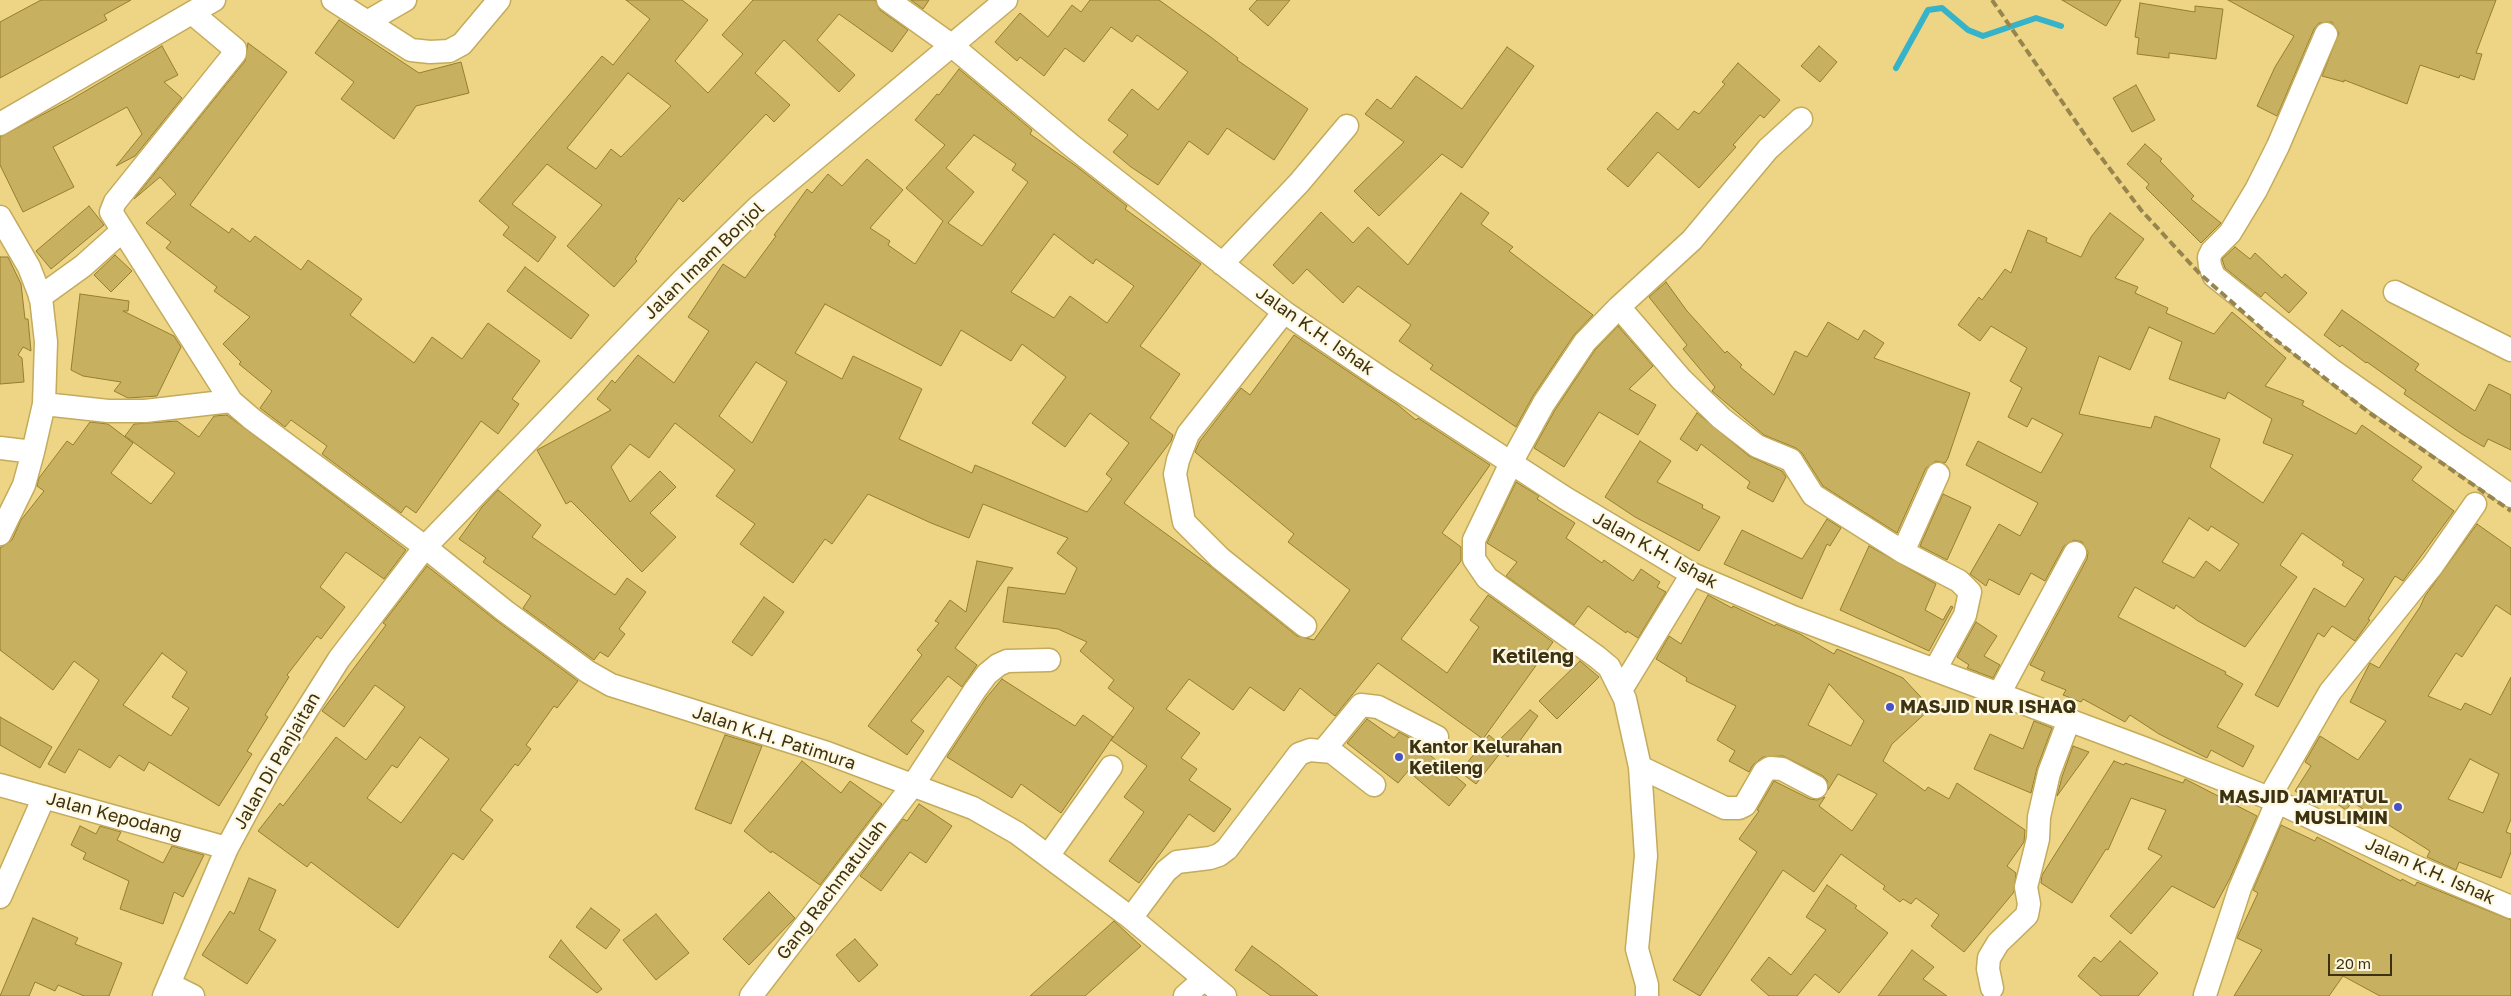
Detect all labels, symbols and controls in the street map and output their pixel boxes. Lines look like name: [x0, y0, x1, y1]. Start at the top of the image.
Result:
street label: Jalan Imam Bonjol: [639, 198, 769, 324]
street label: Jalan K.H. Ishak: [1252, 282, 1378, 380]
street label: Jalan K.H. Ishak: [1589, 507, 1721, 593]
district label: Ketileng: [1492, 645, 1574, 669]
street label: Jalan Di Panjaitan: [229, 689, 325, 833]
place label: MASJID NUR ISHAQ: [1900, 696, 2076, 718]
street label: Jalan K.H. Patimura: [690, 701, 858, 775]
marker: MASJID NUR ISHAQ: [1884, 701, 1896, 713]
place label: Kantor Kelurahan Ketileng: [1409, 736, 1562, 779]
marker: Kantor Kelurahan Ketileng: [1393, 751, 1405, 763]
place label: MASJID JAMI'ATUL MUSLIMIN: [2219, 786, 2388, 829]
street label: Jalan Kepodang: [44, 788, 184, 844]
marker: MASJID JAMI'ATUL MUSLIMIN: [2392, 801, 2404, 813]
street label: Gang Rachmatullah: [772, 816, 892, 964]
street label: Jalan K.H. Ishak: [2362, 833, 2498, 909]
scale bar: [2331, 944, 2395, 976]
text: 20 m: [2336, 954, 2371, 972]

